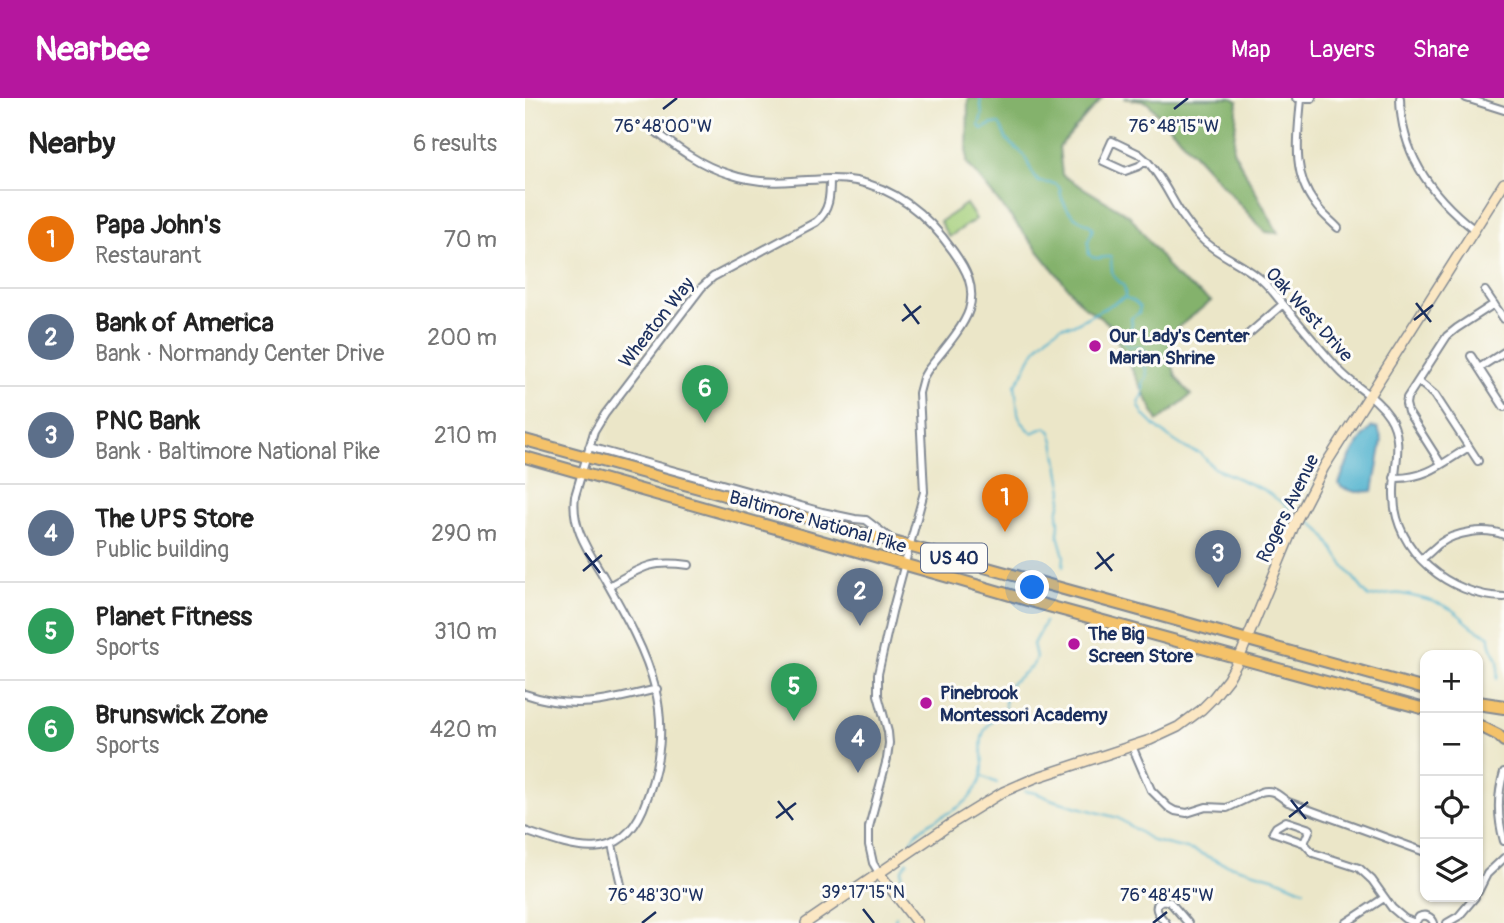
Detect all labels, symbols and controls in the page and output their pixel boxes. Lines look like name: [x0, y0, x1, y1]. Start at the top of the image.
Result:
text: Nearbee: [35, 29, 149, 70]
text: Map: [1231, 35, 1271, 64]
text: Layers: [1309, 35, 1375, 64]
text: Share: [1413, 35, 1469, 64]
text: 76°48'00"W: [614, 115, 712, 138]
text: 76°48'15"W: [1129, 115, 1219, 138]
text: Nearby: [28, 125, 115, 162]
text: 6 results: [413, 129, 497, 158]
text: Papa John's: [95, 209, 221, 241]
text: 1: [47, 225, 56, 254]
text: 70 m: [444, 225, 497, 254]
text: Restaurant: [95, 241, 201, 270]
street label: Oak West Drive: [1260, 262, 1359, 368]
street label: Wheaton Way: [614, 272, 700, 373]
text: Bank of America: [95, 307, 274, 339]
text: 2: [45, 323, 57, 352]
text: 200 m: [427, 323, 497, 352]
place label: Our Lady's Center Marian Shrine: [1109, 324, 1250, 370]
marker: Our Lady's Center Marian Shrine: [1087, 338, 1103, 354]
text: Bank · Normandy Center Drive: [95, 339, 384, 368]
pin: 6: [682, 365, 728, 423]
text: PNC Bank: [95, 405, 200, 437]
text: 3: [45, 421, 57, 450]
text: 210 m: [434, 421, 497, 450]
text: Bank · Baltimore National Pike: [95, 437, 380, 466]
street label: Rogers Avenue: [1251, 450, 1325, 567]
pin: 1: [982, 474, 1028, 532]
street label: Baltimore National Pike: [726, 485, 910, 559]
text: The UPS Store: [95, 503, 254, 535]
text: 4: [44, 519, 58, 548]
text: 290 m: [431, 519, 497, 548]
pin: 3: [1195, 530, 1241, 588]
text: Public building: [95, 535, 229, 564]
road number: US 40: [921, 544, 987, 572]
pin: 2: [837, 568, 883, 626]
your location: [1015, 570, 1049, 604]
text: Planet Fitness: [95, 601, 252, 633]
text: 5: [45, 617, 57, 646]
text: 310 m: [434, 617, 497, 646]
place label: The Big Screen Store: [1087, 622, 1194, 668]
text: Sports: [95, 633, 159, 662]
marker: The Big Screen Store: [1066, 636, 1082, 652]
map controls: [1420, 650, 1483, 902]
button: +: [1420, 650, 1483, 713]
pin: 5: [771, 663, 817, 721]
place label: Pinebrook Montessori Academy: [940, 681, 1108, 727]
marker: Pinebrook Montessori Academy: [918, 695, 934, 711]
text: Brunswick Zone: [95, 699, 268, 731]
button: −: [1420, 713, 1483, 776]
text: 6: [44, 715, 58, 744]
text: 420 m: [430, 715, 497, 744]
pin: 4: [835, 715, 881, 773]
text: Sports: [95, 731, 159, 760]
button: locate: [1420, 776, 1483, 839]
button: layers: [1420, 839, 1483, 902]
text: 39°17'15"N: [821, 881, 905, 904]
text: 76°48'30"W: [608, 884, 704, 907]
text: 76°48'45"W: [1120, 884, 1214, 907]

